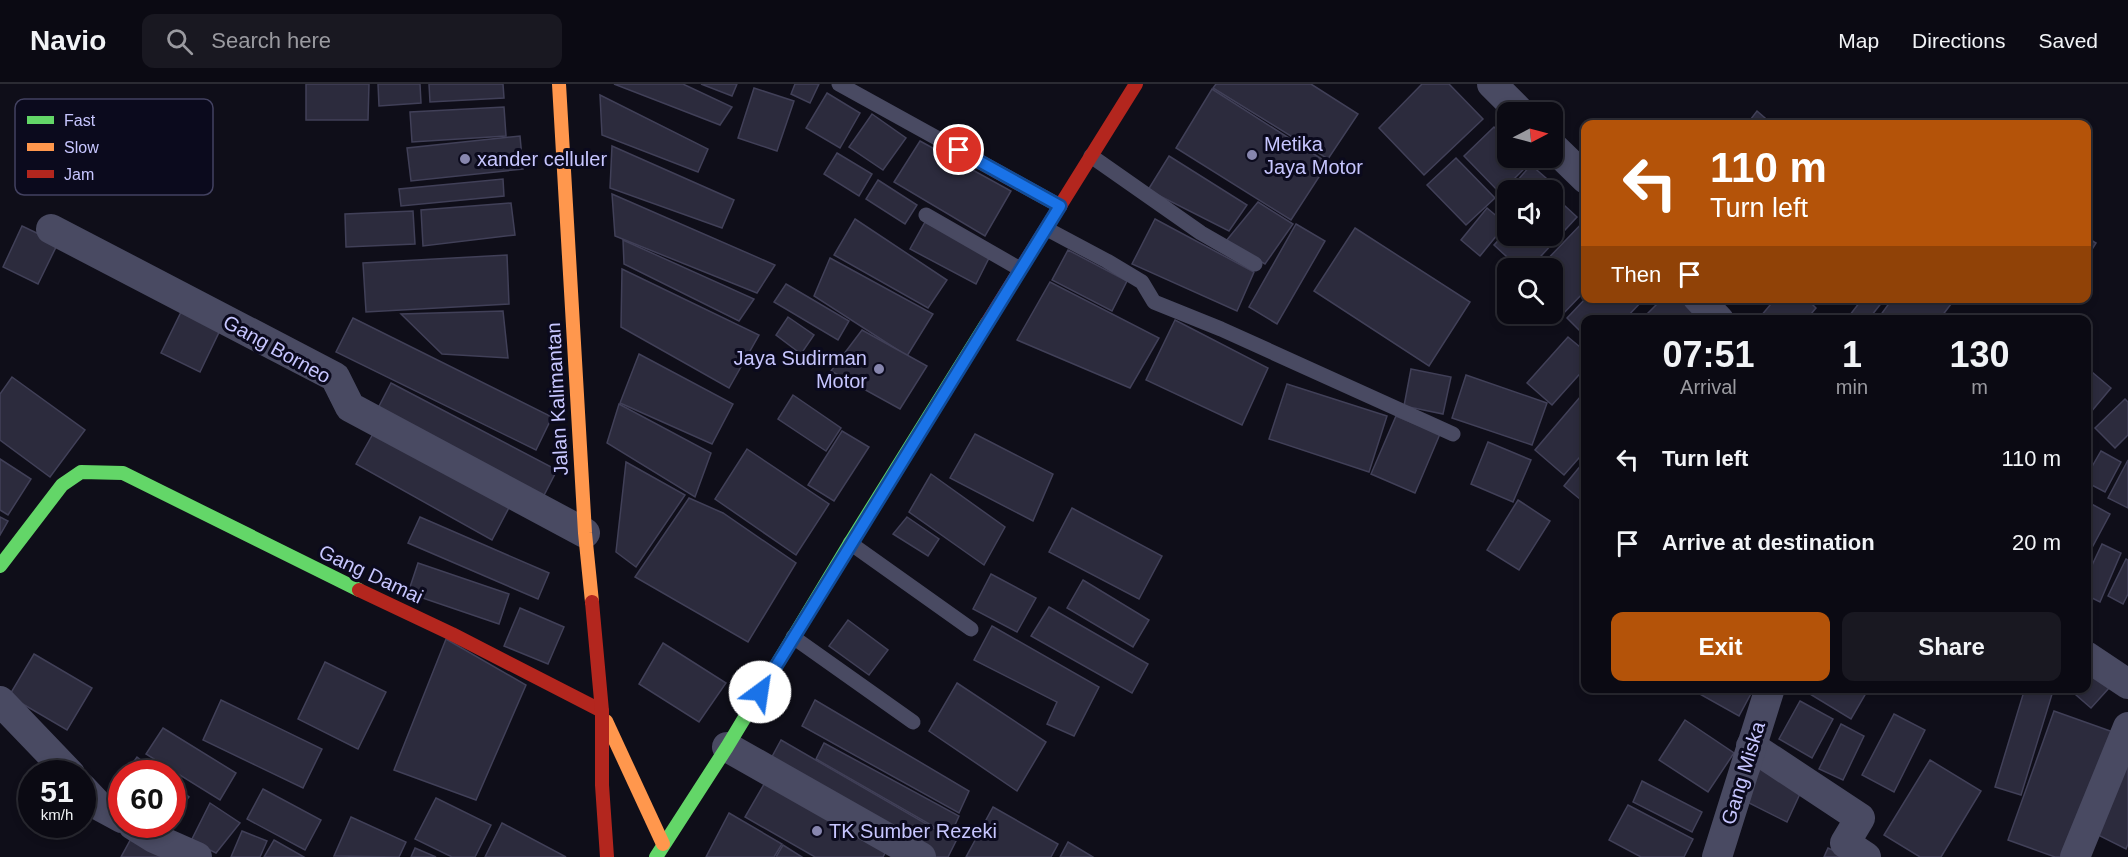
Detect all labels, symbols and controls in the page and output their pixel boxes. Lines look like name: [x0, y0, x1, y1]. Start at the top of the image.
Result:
search box: [142, 14, 562, 68]
text: Navio: [30, 25, 106, 56]
icon: search: [163, 25, 196, 58]
text: Search here: [211, 28, 331, 53]
text: Map: [1838, 29, 1879, 52]
text: Directions: [1912, 29, 2005, 52]
text: Saved: [2038, 29, 2098, 52]
legend: [15, 99, 213, 195]
north arrow: [1497, 102, 1563, 168]
map controls: [1497, 102, 1563, 324]
text: Fast: [64, 112, 96, 129]
pin: [933, 124, 984, 175]
icon: arrive: [942, 133, 975, 166]
place label: Metika Jaya Motor: [1264, 133, 1363, 178]
text: Slow: [64, 139, 99, 156]
icon: left: [1611, 144, 1689, 222]
text: 110 m: [1710, 144, 1827, 191]
place label: xander celluler: [477, 148, 607, 170]
marker: Metika Jaya Motor: [1245, 148, 1259, 162]
marker: xander celluler: [458, 152, 472, 166]
text: Jam: [64, 166, 94, 183]
button: sound: [1497, 180, 1563, 246]
text: Turn left: [1710, 193, 1808, 223]
button: search: [1497, 258, 1563, 324]
icon: arrive: [1673, 258, 1706, 291]
text: Then: [1611, 262, 1661, 287]
street label: Gang Borneo: [220, 311, 334, 387]
street label: Jalan Kalimantan: [542, 322, 572, 476]
text: 07:51: [1662, 334, 1754, 375]
text: 1: [1842, 334, 1862, 375]
text: 130: [1949, 334, 2010, 375]
place label: Jaya Sudirman Motor: [734, 347, 867, 392]
marker: Jaya Sudirman Motor: [872, 362, 886, 376]
text: Arrival: [1680, 376, 1737, 398]
text: min: [1836, 376, 1868, 398]
text: m: [1971, 376, 1988, 398]
icon: left: [1611, 443, 1644, 476]
text: Turn left: [1662, 446, 1748, 471]
text: 110 m: [2001, 446, 2061, 471]
icon: arrive: [1611, 527, 1644, 560]
text: Arrive at destination: [1662, 530, 1875, 555]
text: 20 m: [2012, 530, 2061, 555]
street label: Gang Damai: [315, 540, 427, 608]
button: Exit: [1611, 612, 1830, 681]
button: Share: [1842, 612, 2061, 681]
position arrow: [728, 660, 792, 724]
street label: Gang Miska: [1717, 718, 1769, 827]
speed limit sign: 60: [108, 760, 186, 838]
text: 51: [40, 775, 74, 808]
text: km/h: [41, 806, 73, 823]
place label: TK Sumber Rezeki: [829, 820, 997, 842]
marker: TK Sumber Rezeki: [810, 824, 824, 838]

